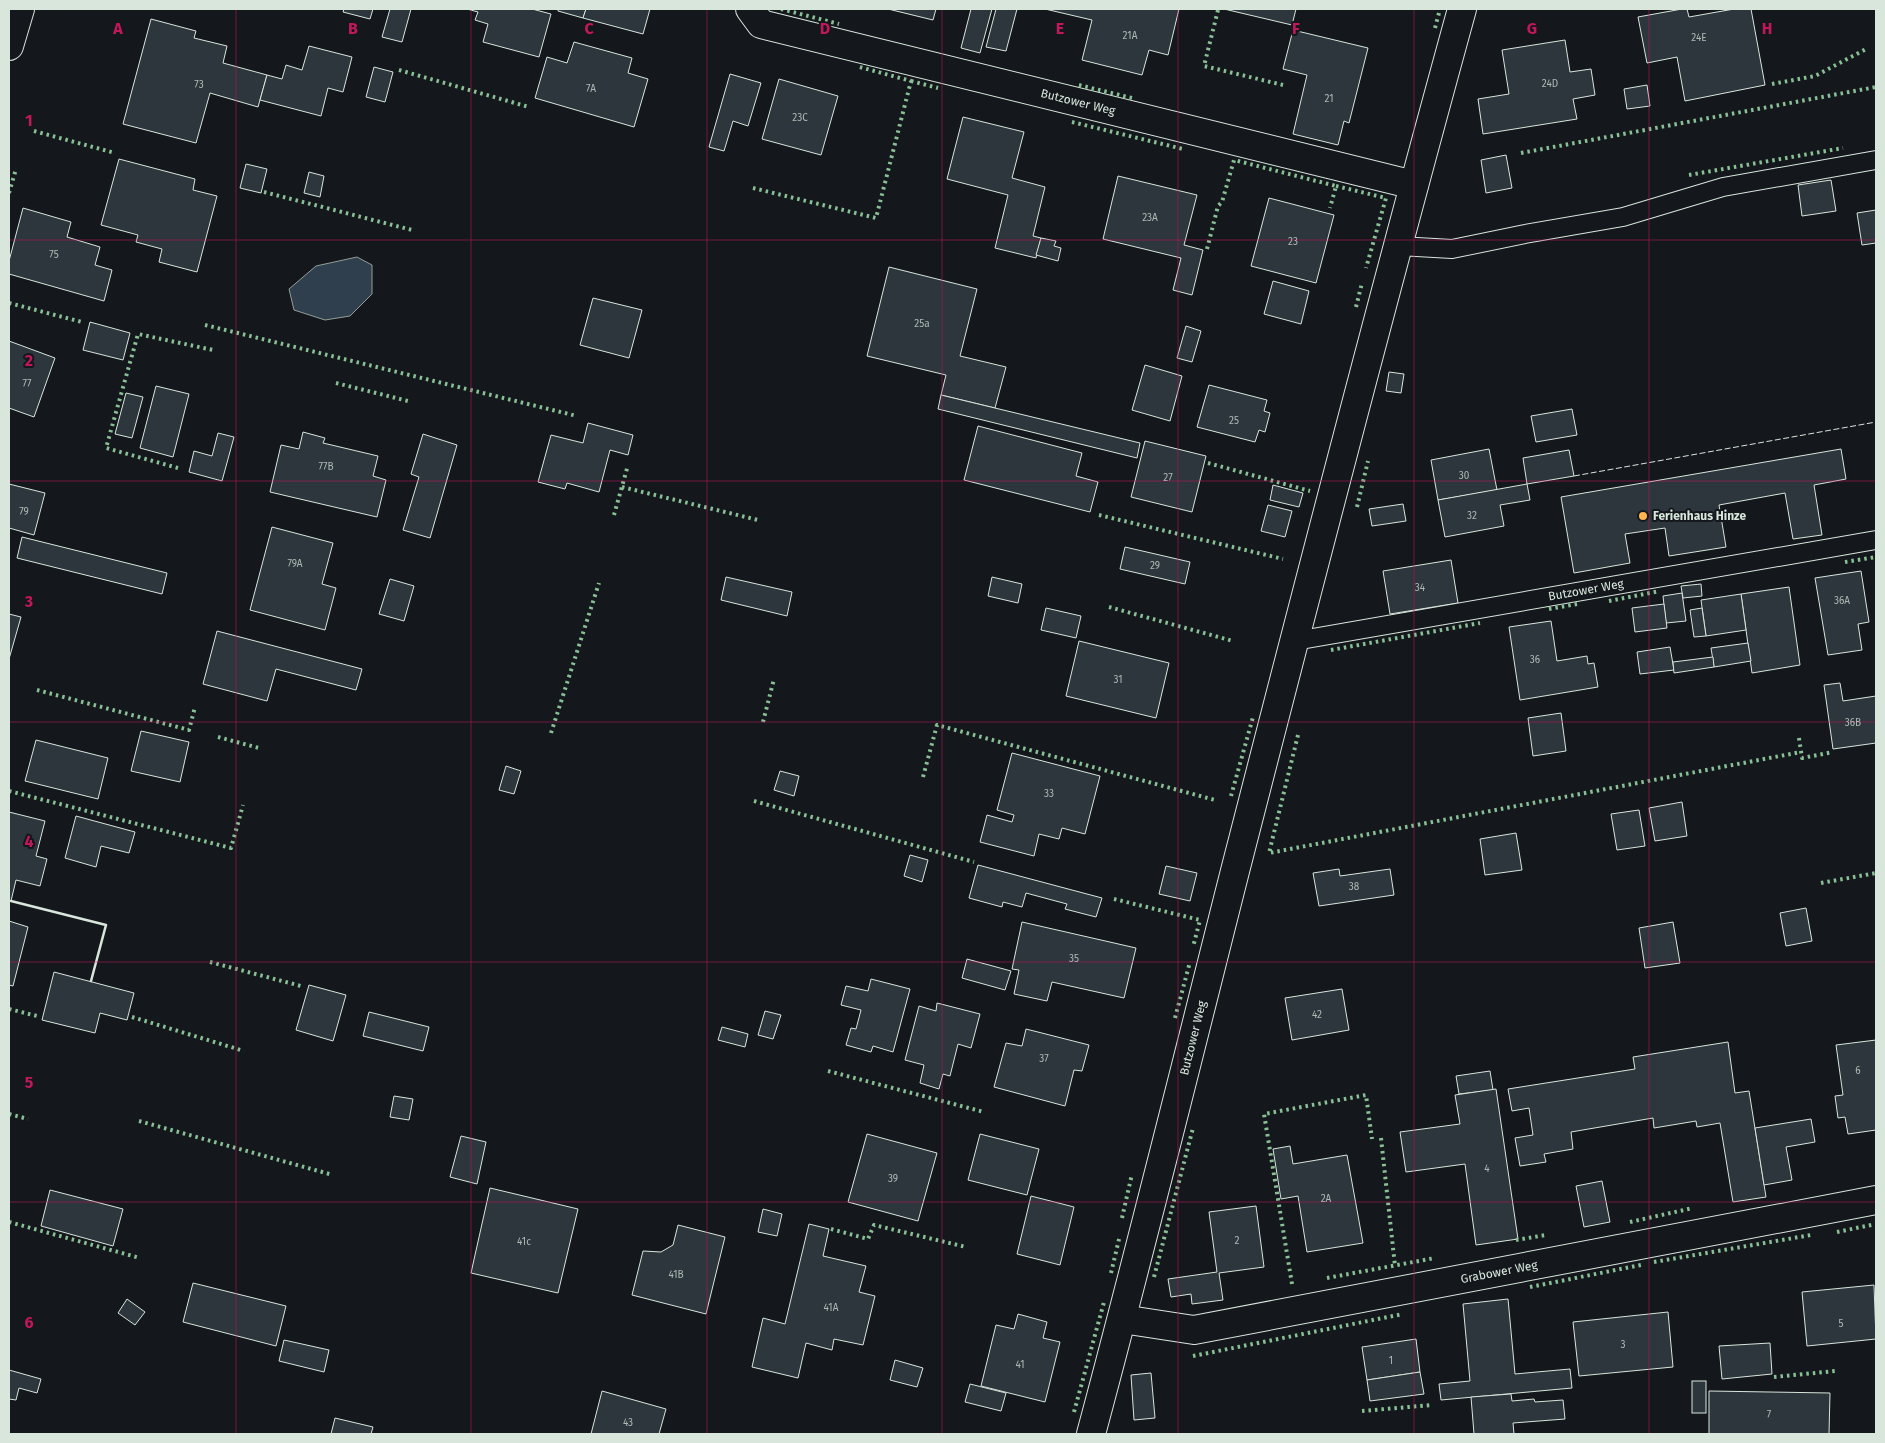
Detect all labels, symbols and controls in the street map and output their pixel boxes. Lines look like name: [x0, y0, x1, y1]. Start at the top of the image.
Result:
text: A: [112, 19, 123, 38]
text: B: [348, 19, 358, 38]
text: C: [584, 19, 594, 38]
text: D: [820, 19, 830, 38]
text: E: [1056, 19, 1064, 38]
text: F: [1292, 19, 1300, 38]
text: G: [1527, 19, 1537, 38]
text: H: [1762, 19, 1772, 38]
house number: 21A: [1123, 30, 1138, 42]
house number: 24E: [1691, 32, 1707, 44]
house number: 24D: [1542, 78, 1558, 90]
house number: 73: [194, 79, 204, 91]
house number: 7A: [586, 83, 596, 95]
street label: Butzower Weg: [1039, 86, 1117, 118]
house number: 21: [1324, 93, 1334, 105]
text: 1: [25, 111, 33, 130]
house number: 23C: [792, 112, 808, 124]
house number: 23A: [1142, 212, 1158, 224]
house number: 23: [1288, 236, 1298, 248]
house number: 75: [49, 249, 59, 261]
house number: 25a: [914, 318, 930, 330]
text: 2: [25, 351, 33, 370]
house number: 77: [23, 378, 32, 390]
house number: 25: [1229, 415, 1239, 427]
house number: 77B: [319, 461, 333, 473]
house number: 30: [1459, 470, 1470, 482]
house number: 27: [1163, 472, 1173, 484]
house number: 79: [19, 506, 29, 518]
place label: Ferienhaus Hinze: [1653, 509, 1746, 523]
house number: 32: [1467, 510, 1477, 522]
marker: Ferienhaus Hinze: [1637, 510, 1649, 522]
house number: 79A: [287, 558, 303, 570]
house number: 29: [1150, 560, 1160, 572]
street label: Butzower Weg: [1547, 576, 1626, 604]
house number: 34: [1415, 582, 1426, 594]
text: 3: [24, 592, 33, 611]
house number: 36A: [1834, 595, 1850, 607]
house number: 36: [1530, 654, 1540, 666]
house number: 31: [1113, 674, 1123, 686]
house number: 36B: [1845, 717, 1861, 729]
house number: 33: [1044, 788, 1054, 800]
text: 4: [24, 832, 34, 851]
house number: 38: [1349, 881, 1360, 893]
house number: 35: [1069, 953, 1079, 965]
street label: Butzower Weg: [1177, 999, 1209, 1077]
house number: 42: [1312, 1009, 1322, 1021]
house number: 37: [1039, 1053, 1049, 1065]
house number: 6: [1855, 1065, 1861, 1077]
text: 5: [25, 1073, 34, 1092]
house number: 4: [1484, 1163, 1490, 1175]
house number: 39: [888, 1173, 898, 1185]
house number: 2A: [1321, 1193, 1332, 1205]
house number: 2: [1235, 1235, 1240, 1247]
house number: 41c: [517, 1236, 531, 1248]
street label: Grabower Weg: [1459, 1258, 1539, 1286]
house number: 41B: [668, 1269, 684, 1281]
house number: 41A: [824, 1302, 839, 1314]
text: 6: [24, 1313, 34, 1332]
house number: 5: [1838, 1318, 1844, 1330]
house number: 3: [1621, 1339, 1626, 1351]
house number: 1: [1389, 1355, 1393, 1367]
house number: 41: [1015, 1359, 1025, 1371]
house number: 7: [1767, 1409, 1772, 1421]
house number: 43: [623, 1417, 633, 1429]

